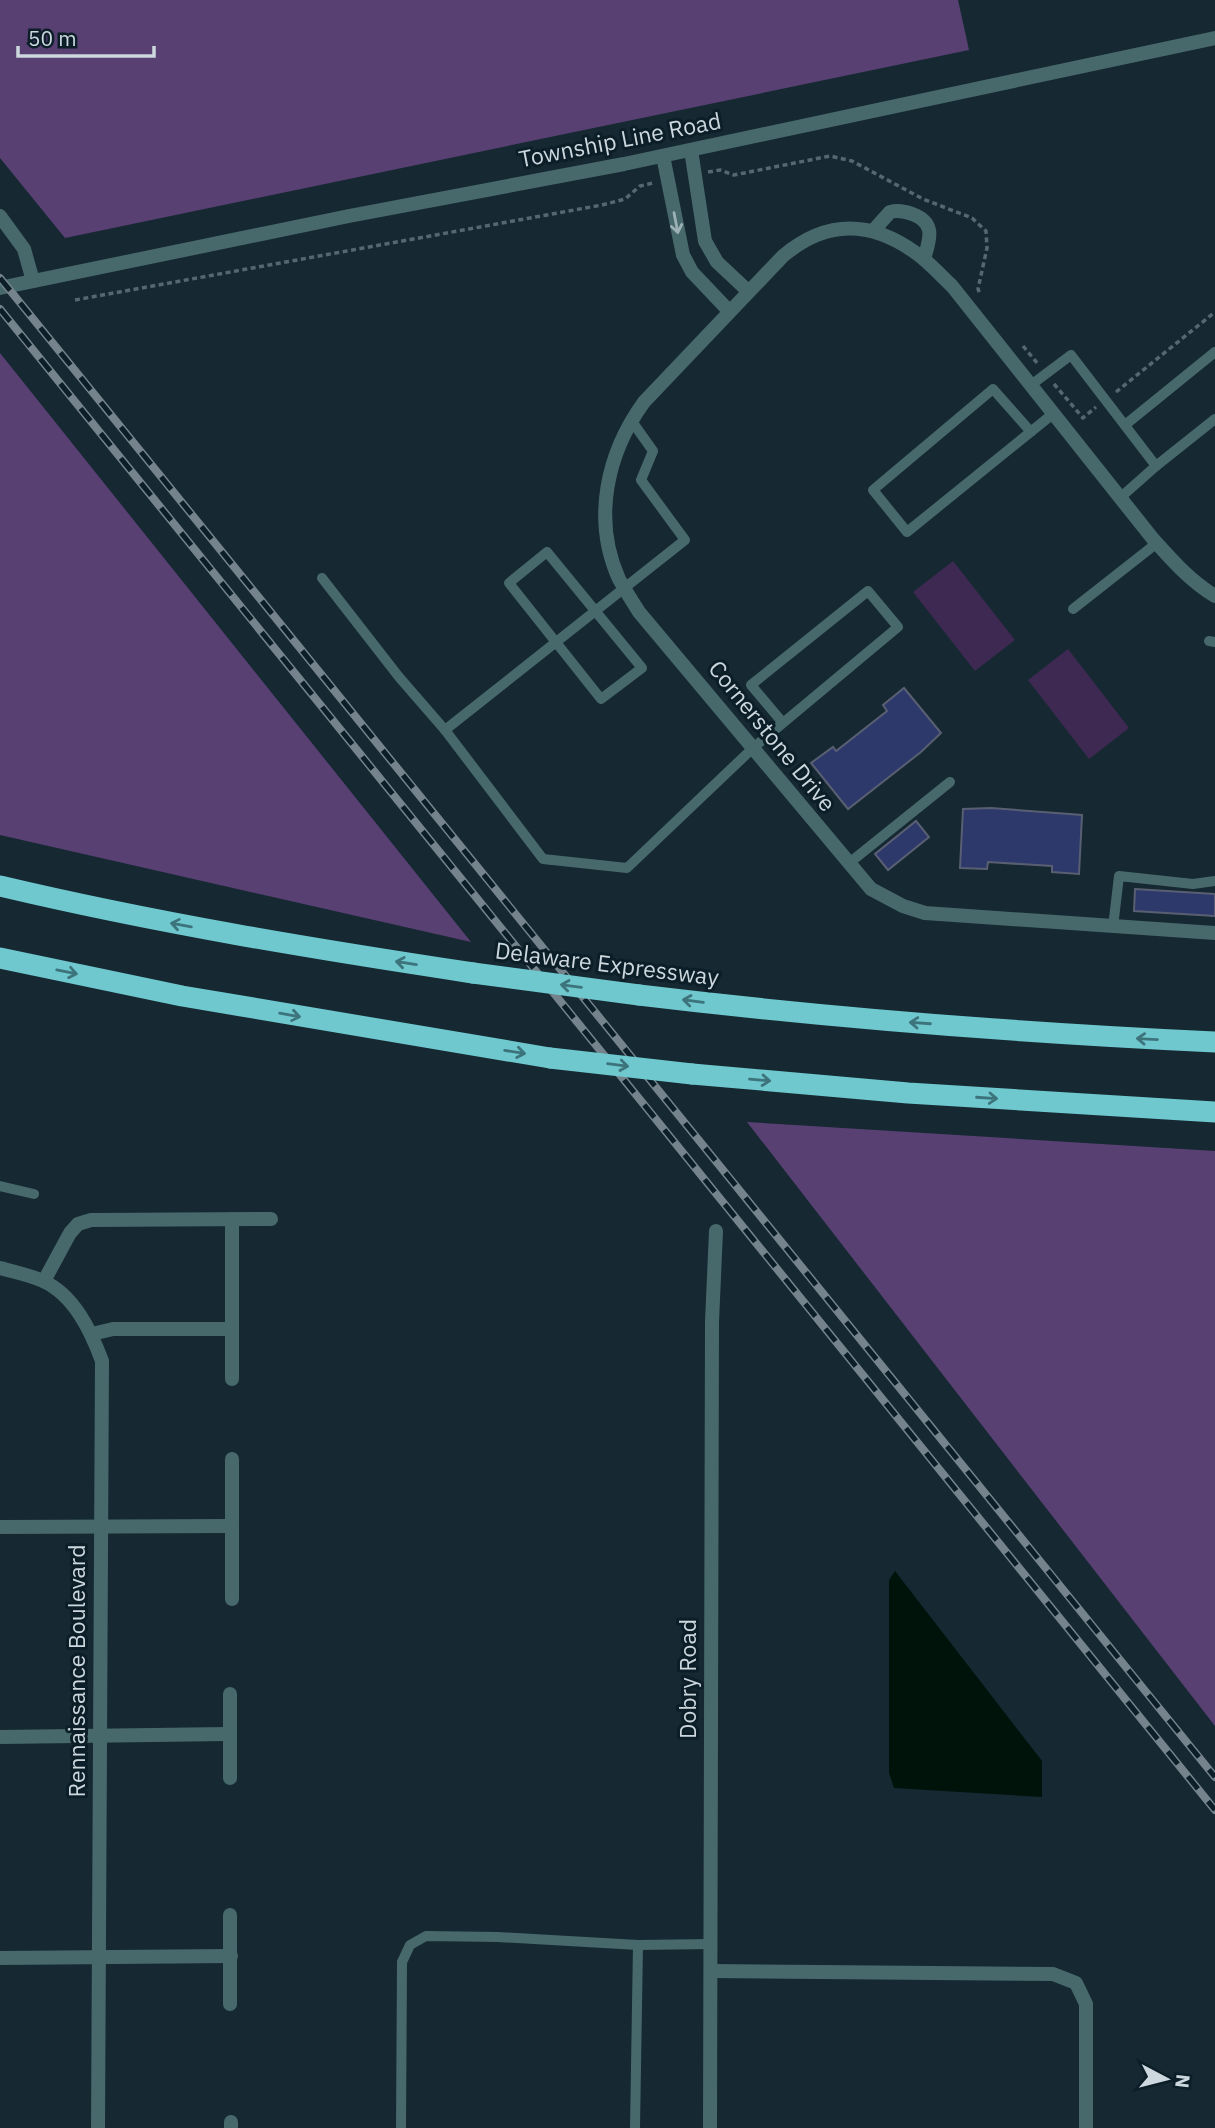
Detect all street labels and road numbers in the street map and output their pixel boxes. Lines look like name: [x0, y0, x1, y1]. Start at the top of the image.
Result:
street label: Township Line Road: [516, 105, 723, 173]
street label: Cornerstone Drive: [703, 654, 843, 817]
street label: Delaware Expressway: [494, 934, 721, 992]
street label: Rennaissance Boulevard: [61, 1545, 91, 1797]
street label: Dobry Road: [672, 1619, 702, 1739]

